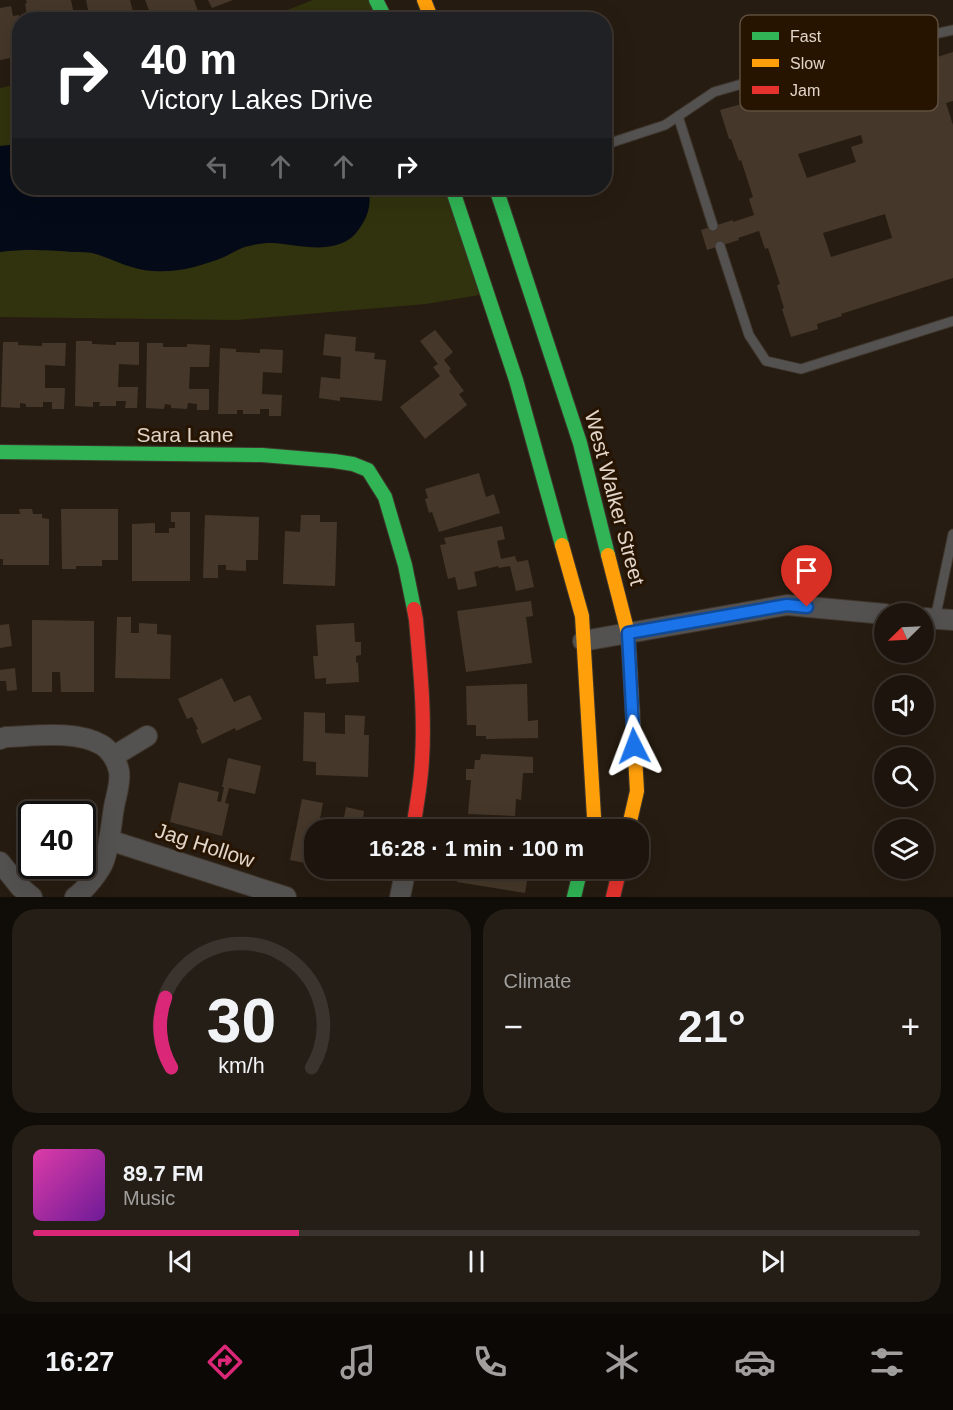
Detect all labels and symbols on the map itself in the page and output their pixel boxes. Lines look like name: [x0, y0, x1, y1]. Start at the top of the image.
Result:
legend: [740, 15, 938, 111]
text: Fast: [790, 28, 822, 45]
text: Slow: [790, 55, 825, 72]
text: Jam: [790, 82, 820, 99]
street label: West Walker Street: [581, 408, 649, 588]
street label: Sara Lane: [137, 423, 233, 446]
pin: [781, 545, 832, 607]
north arrow: [874, 603, 934, 663]
position arrow: [602, 714, 666, 778]
speed limit sign: 40: [18, 801, 96, 879]
street label: Jag Hollow: [153, 818, 258, 872]

